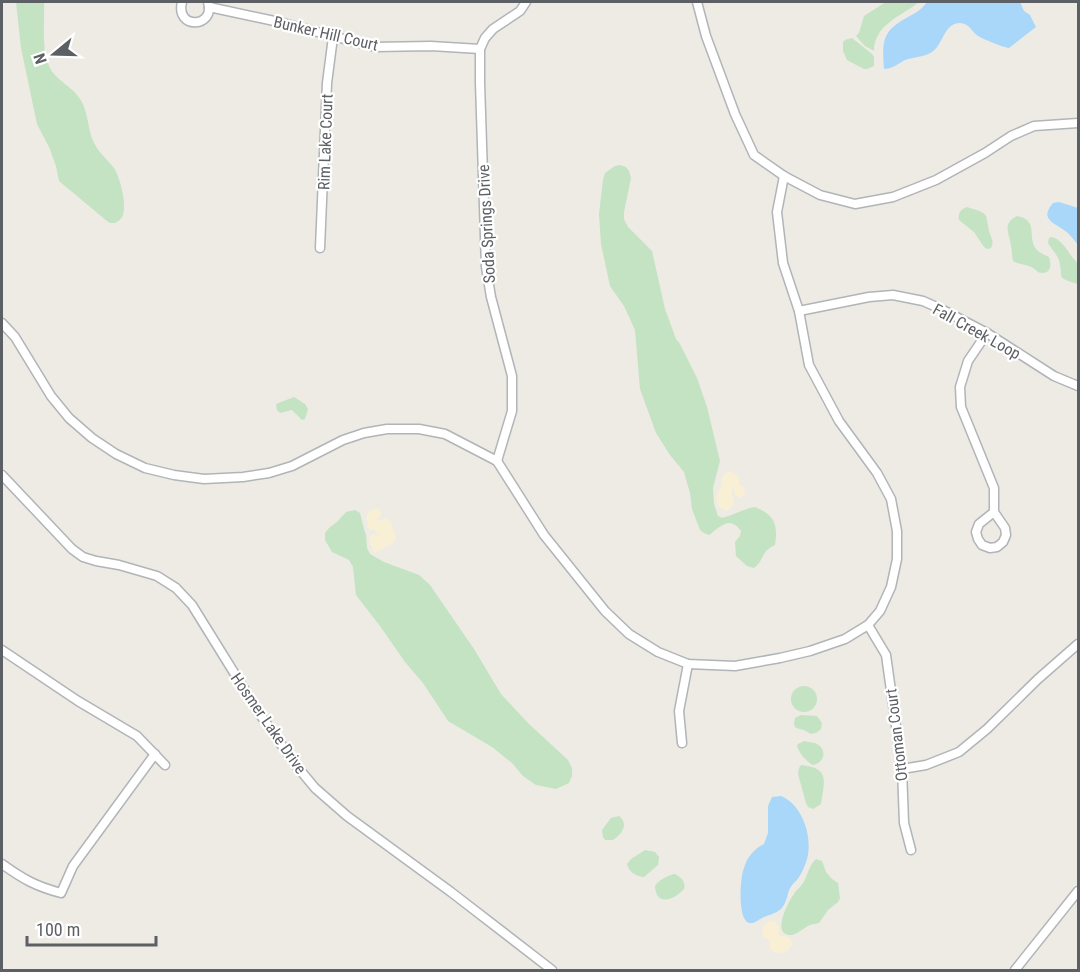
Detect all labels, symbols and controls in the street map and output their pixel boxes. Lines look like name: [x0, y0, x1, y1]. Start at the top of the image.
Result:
street label: Bunker Hill Court: [272, 12, 380, 55]
north arrow: [24, 24, 84, 84]
text: N: [30, 51, 51, 66]
street label: Rim Lake Court: [314, 93, 337, 190]
street label: Soda Springs Drive: [474, 164, 499, 284]
street label: Fall Creek Loop: [930, 300, 1024, 363]
street label: Hosmer Lake Drive: [227, 669, 310, 777]
street label: Ottoman Court: [881, 687, 912, 782]
scale bar: [27, 909, 156, 947]
text: 100 m: [36, 919, 80, 940]

